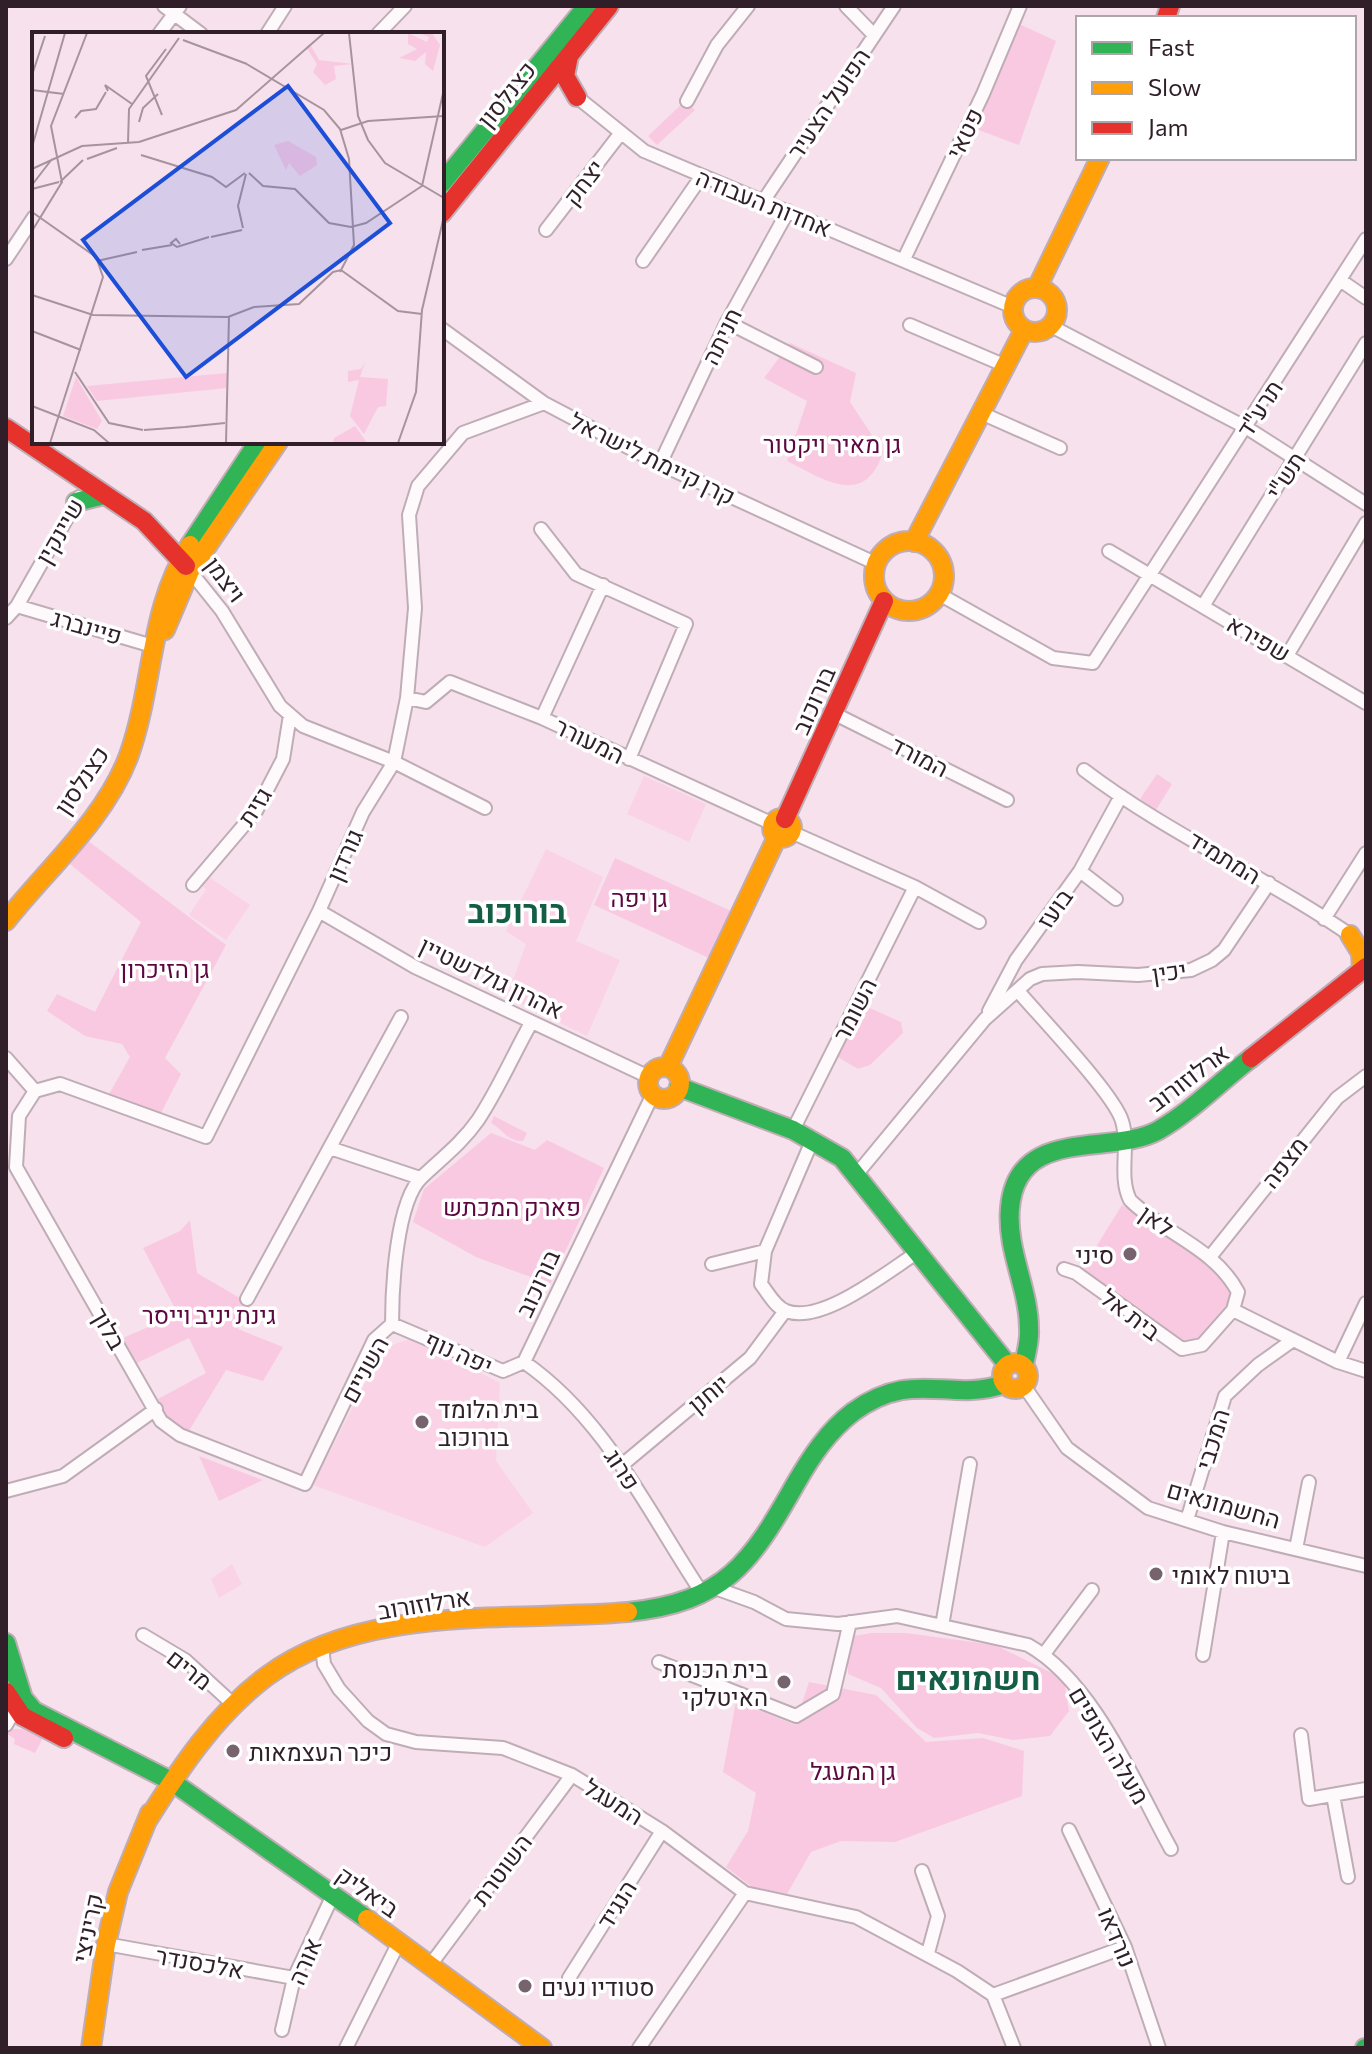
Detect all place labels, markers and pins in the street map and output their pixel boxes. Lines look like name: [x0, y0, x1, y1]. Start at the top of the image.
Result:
place label: סיני: [1076, 1240, 1114, 1269]
marker: סיני: [1121, 1245, 1139, 1263]
place label: בית הלומד בורוכוב: [438, 1394, 539, 1451]
marker: בית הלומד בורוכוב: [413, 1413, 431, 1431]
place label: ביטוח לאומי: [1172, 1560, 1291, 1589]
marker: ביטוח לאומי: [1147, 1565, 1165, 1583]
place label: בית הכנסת האיטלקי: [663, 1654, 768, 1711]
marker: בית הכנסת האיטלקי: [775, 1673, 793, 1691]
place label: כיכר העצמאות: [249, 1737, 392, 1766]
marker: כיכר העצמאות: [224, 1742, 242, 1760]
place label: סטודיו נעים: [541, 1972, 655, 2001]
marker: סטודיו נעים: [516, 1977, 534, 1995]

